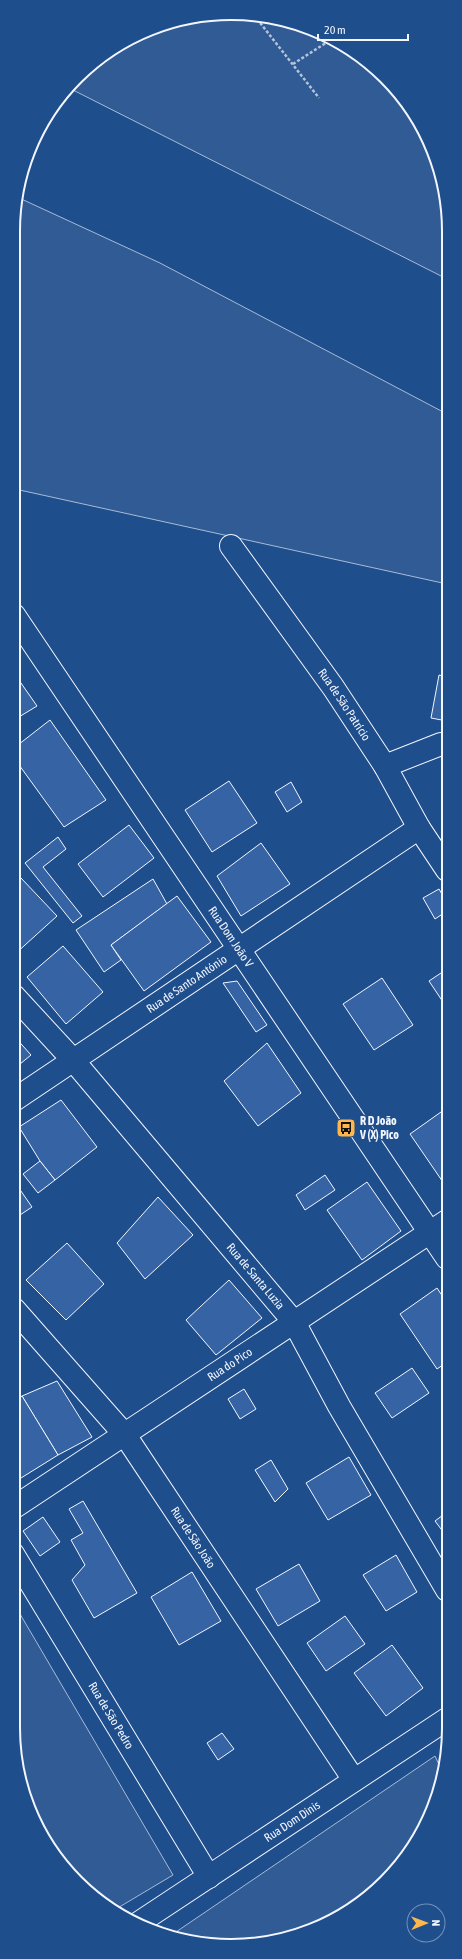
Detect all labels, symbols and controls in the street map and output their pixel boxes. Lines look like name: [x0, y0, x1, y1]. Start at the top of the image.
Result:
scale bar: [318, 16, 408, 42]
text: 20 m: [324, 23, 346, 37]
street label: Rua de São Patrício: [315, 666, 374, 744]
street label: Rua Dom João V: [205, 904, 256, 970]
street label: Rua de Santo António: [144, 952, 230, 1016]
place label: R D João V (X) Pico: [359, 1114, 399, 1142]
bus stop icon: R D João V (X) Pico: [335, 1117, 357, 1139]
street label: Rua de Santa Luzia: [224, 1240, 287, 1312]
street label: Rua do Pico: [205, 1345, 255, 1384]
street label: Rua de São João: [168, 1504, 219, 1571]
street label: Rua de São Pedro: [85, 1680, 137, 1752]
street label: Rua Dom Dinis: [262, 1798, 323, 1845]
north arrow: [406, 1903, 446, 1943]
text: N: [430, 1919, 442, 1926]

